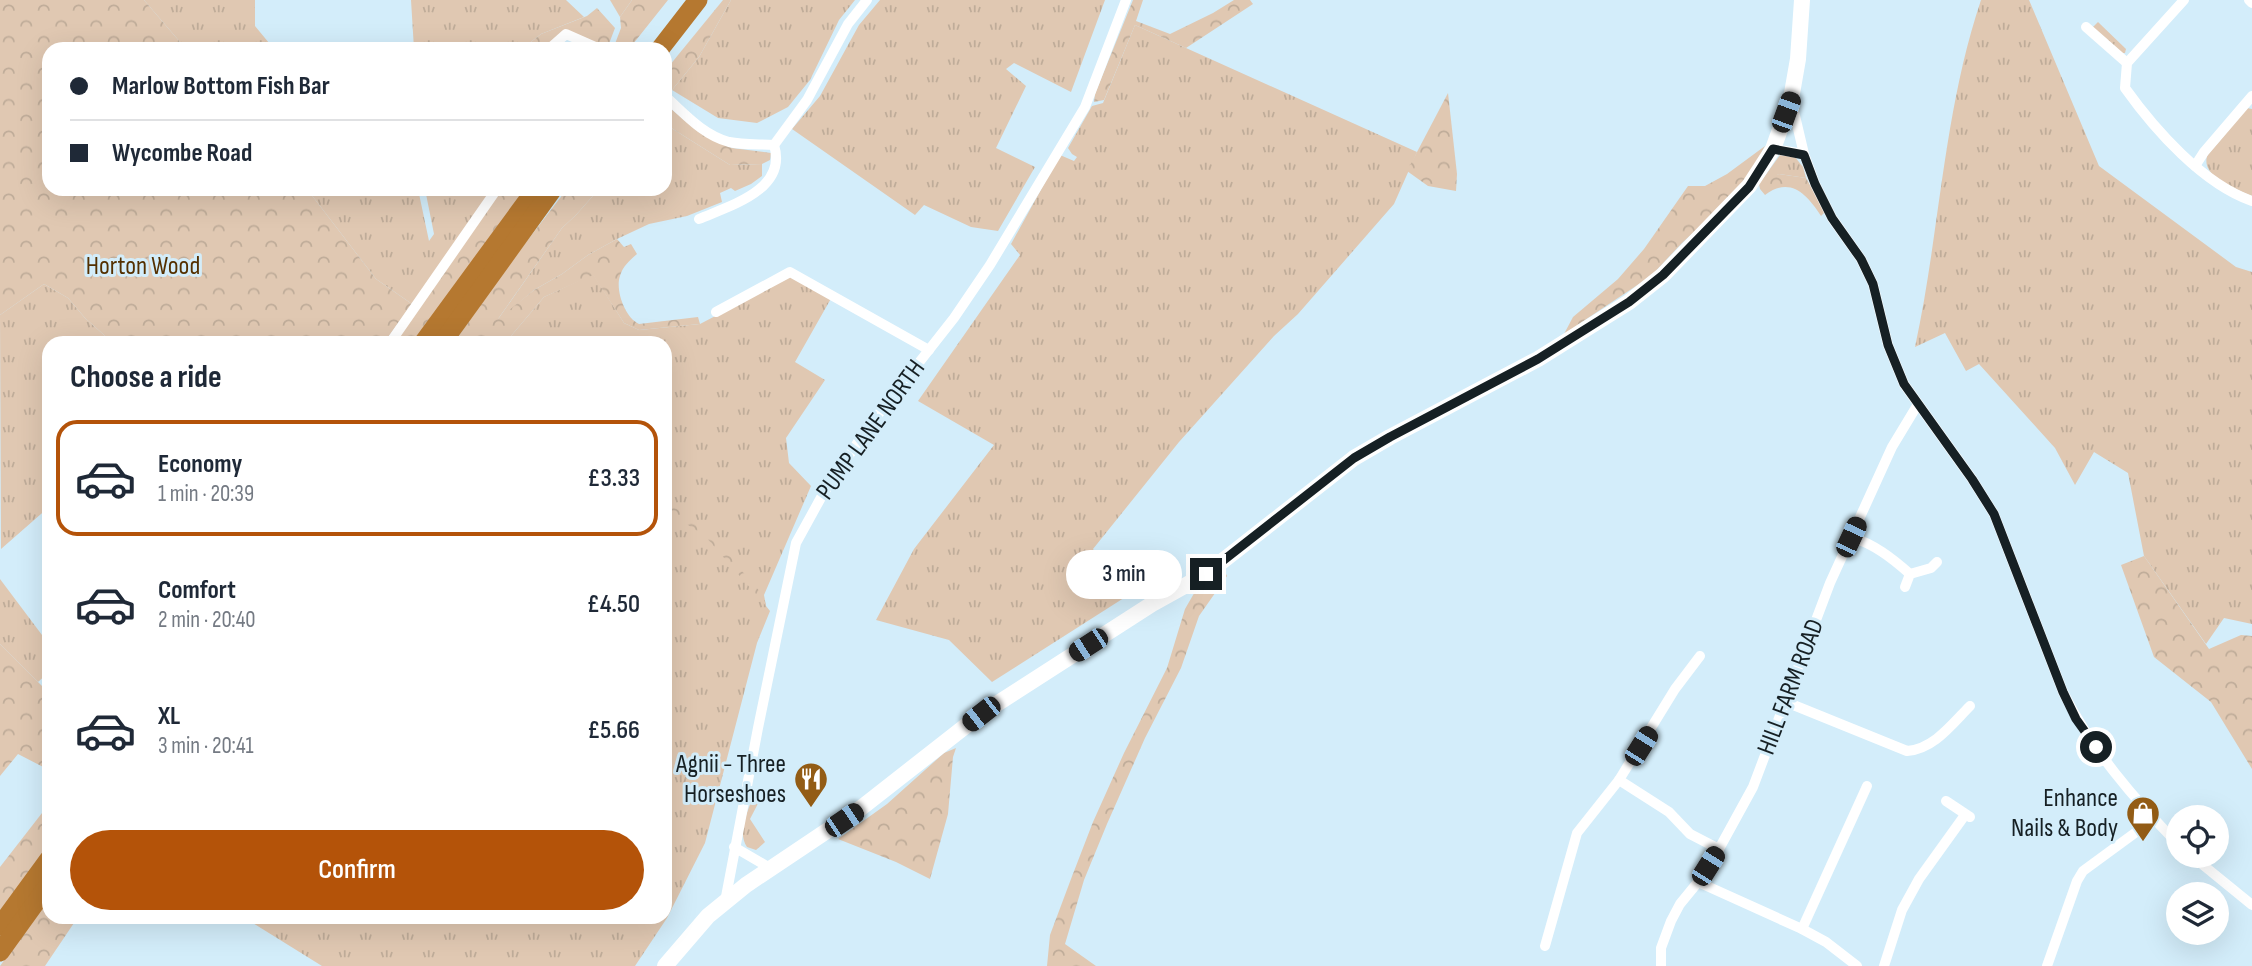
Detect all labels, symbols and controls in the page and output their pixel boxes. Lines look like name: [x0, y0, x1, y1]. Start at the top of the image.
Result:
text: Marlow Bottom Fish Bar: [112, 71, 330, 102]
car: [1769, 89, 1804, 135]
text: Wycombe Road: [112, 138, 252, 169]
park label: Horton Wood: [86, 251, 200, 282]
street label: PUMP LANE NORTH: [810, 354, 932, 506]
text: Choose a ride: [70, 358, 222, 397]
icon: car: [74, 447, 137, 510]
text: Economy: [158, 449, 242, 480]
text: £3.33: [587, 463, 640, 494]
text: 1 min · 20:39: [158, 480, 254, 508]
car: [1833, 514, 1870, 560]
callout: 3 min: [1066, 550, 1182, 598]
route end: [1190, 558, 1222, 590]
text: 3 min: [1102, 560, 1146, 588]
icon: car: [74, 573, 137, 636]
text: Comfort: [158, 575, 236, 606]
text: £4.50: [587, 589, 640, 620]
text: 2 min · 20:40: [158, 606, 256, 634]
street label: HILL FARM ROAD: [1751, 615, 1831, 759]
car: [1065, 625, 1112, 665]
car: [958, 693, 1005, 735]
icon: car: [74, 699, 137, 762]
text: XL: [158, 701, 180, 732]
text: £5.66: [587, 715, 640, 746]
car: [1621, 723, 1662, 769]
route start: [2080, 731, 2112, 763]
text: 3 min · 20:41: [158, 732, 254, 760]
place label: Agnii - Three Horseshoes: [675, 749, 786, 810]
restaurant icon: Agnii - Three Horseshoes: [792, 760, 830, 809]
place label: Enhance Nails & Body: [2011, 783, 2118, 844]
shop icon: Enhance Nails & Body: [2124, 794, 2162, 843]
car: [821, 800, 868, 840]
map controls: [2166, 805, 2229, 945]
button: locate: [2166, 805, 2229, 868]
button: Confirm: [70, 830, 644, 910]
car: [1688, 843, 1729, 889]
button: layers: [2166, 882, 2229, 945]

